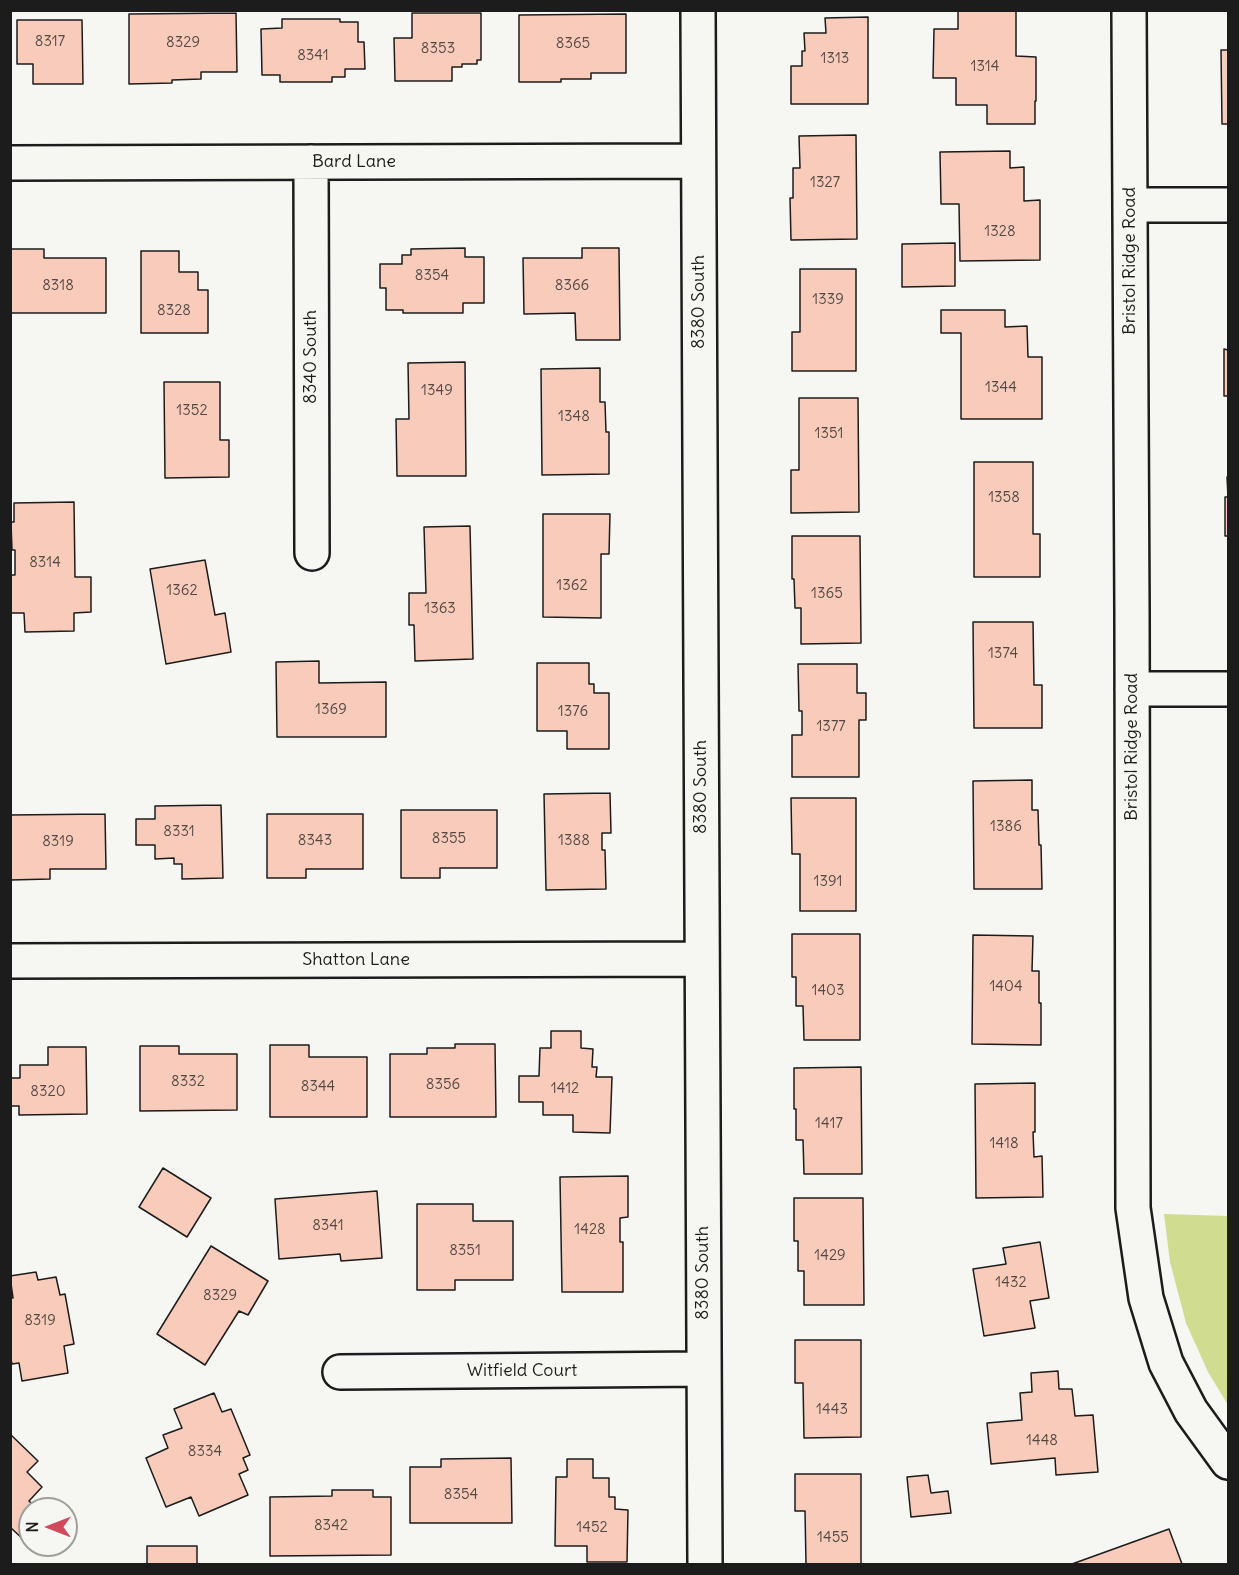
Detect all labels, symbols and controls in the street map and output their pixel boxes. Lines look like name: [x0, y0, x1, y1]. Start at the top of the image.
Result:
house number: 8317: [35, 33, 65, 51]
house number: 8329: [166, 34, 200, 52]
house number: 8365: [556, 35, 590, 53]
house number: 8353: [421, 40, 455, 58]
house number: 8341: [297, 47, 329, 65]
house number: 1313: [821, 50, 849, 68]
house number: 1314: [971, 58, 999, 76]
street label: Bard Lane: [312, 151, 396, 173]
house number: 1327: [810, 174, 840, 192]
street label: Bristol Ridge Road: [1119, 187, 1141, 335]
house number: 1328: [984, 223, 1016, 241]
street label: 8380 South: [688, 255, 710, 349]
house number: 8354: [415, 267, 449, 285]
house number: 8318: [42, 277, 74, 295]
house number: 8366: [555, 277, 589, 295]
house number: 1339: [812, 291, 844, 309]
house number: 8328: [157, 302, 191, 320]
street label: 8340 South: [300, 310, 322, 404]
house number: 1344: [985, 379, 1017, 397]
house number: 1349: [421, 382, 453, 400]
house number: 1352: [176, 402, 208, 420]
house number: 1348: [558, 408, 590, 426]
house number: 1351: [814, 425, 844, 443]
house number: 1358: [988, 489, 1020, 507]
house number: 8314: [29, 554, 61, 572]
house number: 1362: [556, 577, 588, 595]
house number: 1362: [166, 582, 198, 600]
house number: 1365: [811, 585, 843, 603]
house number: 1363: [424, 600, 456, 618]
house number: 1374: [988, 645, 1018, 663]
street label: Bristol Ridge Road: [1121, 673, 1143, 821]
house number: 1369: [315, 701, 347, 719]
house number: 1376: [558, 703, 588, 721]
house number: 1377: [816, 718, 846, 736]
street label: 8380 South: [690, 740, 712, 834]
house number: 1386: [990, 818, 1022, 836]
house number: 8331: [163, 823, 195, 841]
house number: 8355: [432, 830, 466, 848]
house number: 8343: [298, 832, 332, 850]
house number: 1388: [558, 832, 590, 850]
house number: 8319: [42, 833, 74, 851]
house number: 1391: [813, 873, 843, 891]
street label: Shatton Lane: [302, 949, 410, 971]
house number: 1404: [989, 978, 1023, 996]
house number: 1403: [811, 982, 845, 1000]
house number: 8332: [171, 1073, 205, 1091]
house number: 8356: [426, 1076, 460, 1094]
house number: 8344: [301, 1078, 335, 1096]
house number: 1412: [551, 1080, 579, 1098]
house number: 8320: [30, 1083, 66, 1101]
house number: 1417: [815, 1115, 843, 1133]
house number: 1418: [989, 1135, 1019, 1153]
house number: 8341: [312, 1217, 344, 1235]
house number: 1428: [574, 1221, 606, 1239]
street label: 8380 South: [692, 1226, 714, 1320]
house number: 8351: [449, 1242, 481, 1260]
house number: 1429: [814, 1247, 846, 1265]
house number: 1432: [995, 1274, 1027, 1292]
house number: 8329: [203, 1287, 237, 1305]
house number: 8319: [24, 1312, 56, 1330]
street label: Witfield Court: [467, 1360, 577, 1382]
house number: 1443: [816, 1401, 848, 1419]
house number: 1448: [1026, 1432, 1058, 1450]
house number: 8334: [188, 1443, 222, 1461]
house number: 8354: [444, 1486, 478, 1504]
north arrow: [18, 1497, 78, 1557]
house number: 8342: [314, 1517, 348, 1535]
house number: 1452: [576, 1519, 608, 1537]
text: N: [22, 1521, 42, 1533]
house number: 1455: [817, 1529, 849, 1547]

